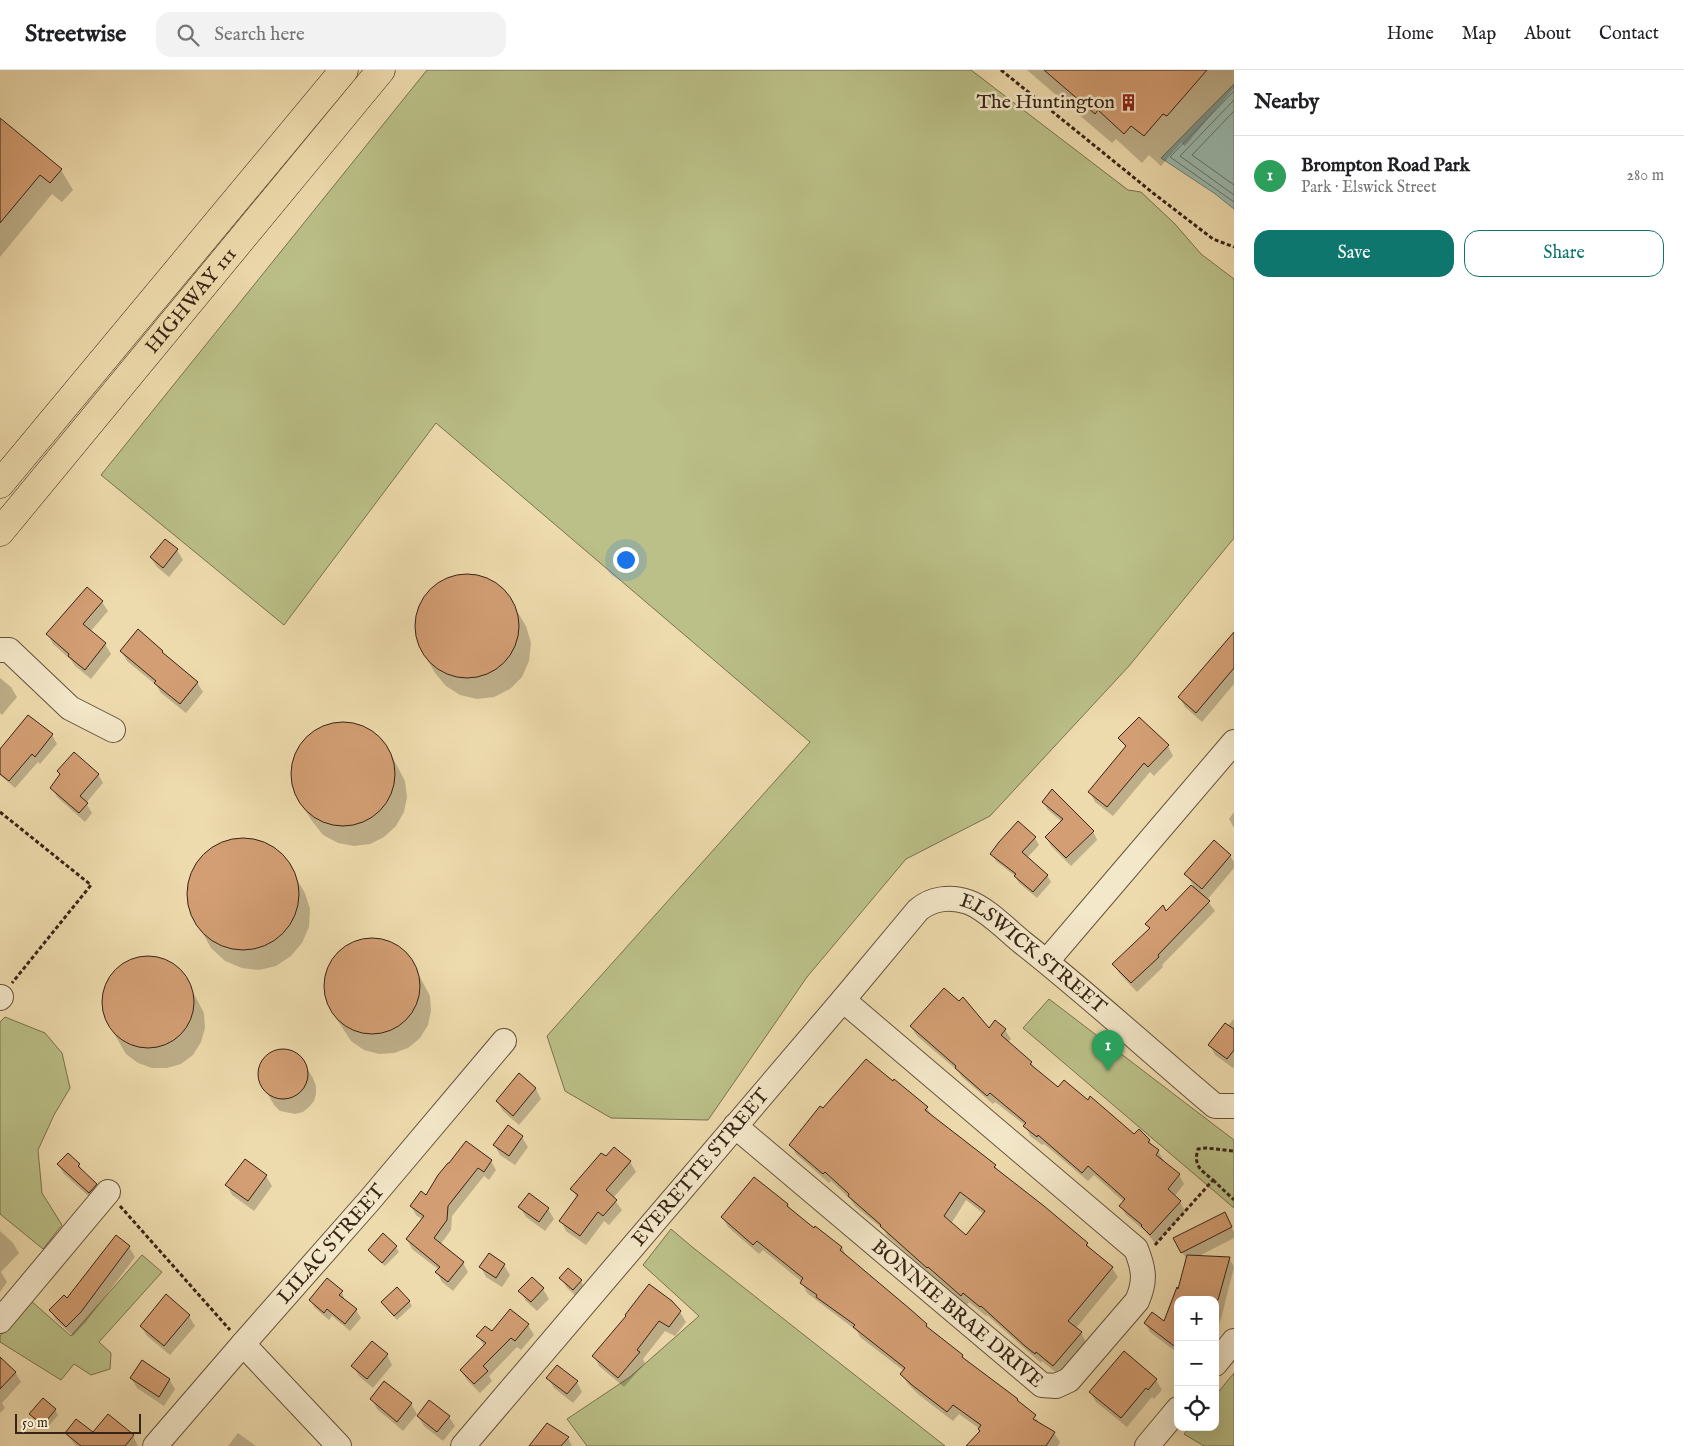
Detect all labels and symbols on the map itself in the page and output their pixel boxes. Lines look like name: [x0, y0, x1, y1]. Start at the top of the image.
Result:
place label: The Huntington: [976, 90, 1115, 115]
building icon: The Huntington: [1119, 92, 1139, 112]
street label: HIGHWAY 111: [140, 242, 242, 359]
your location: [613, 547, 639, 573]
street label: ELSWICK STREET: [957, 888, 1112, 1020]
pin: 1: [1092, 1030, 1124, 1071]
street label: EVERETTE STREET: [626, 1083, 775, 1251]
street label: LILAC STREET: [272, 1179, 391, 1309]
street label: BONNIE BRAE DRIVE: [866, 1234, 1049, 1393]
scale bar: [15, 1411, 141, 1434]

